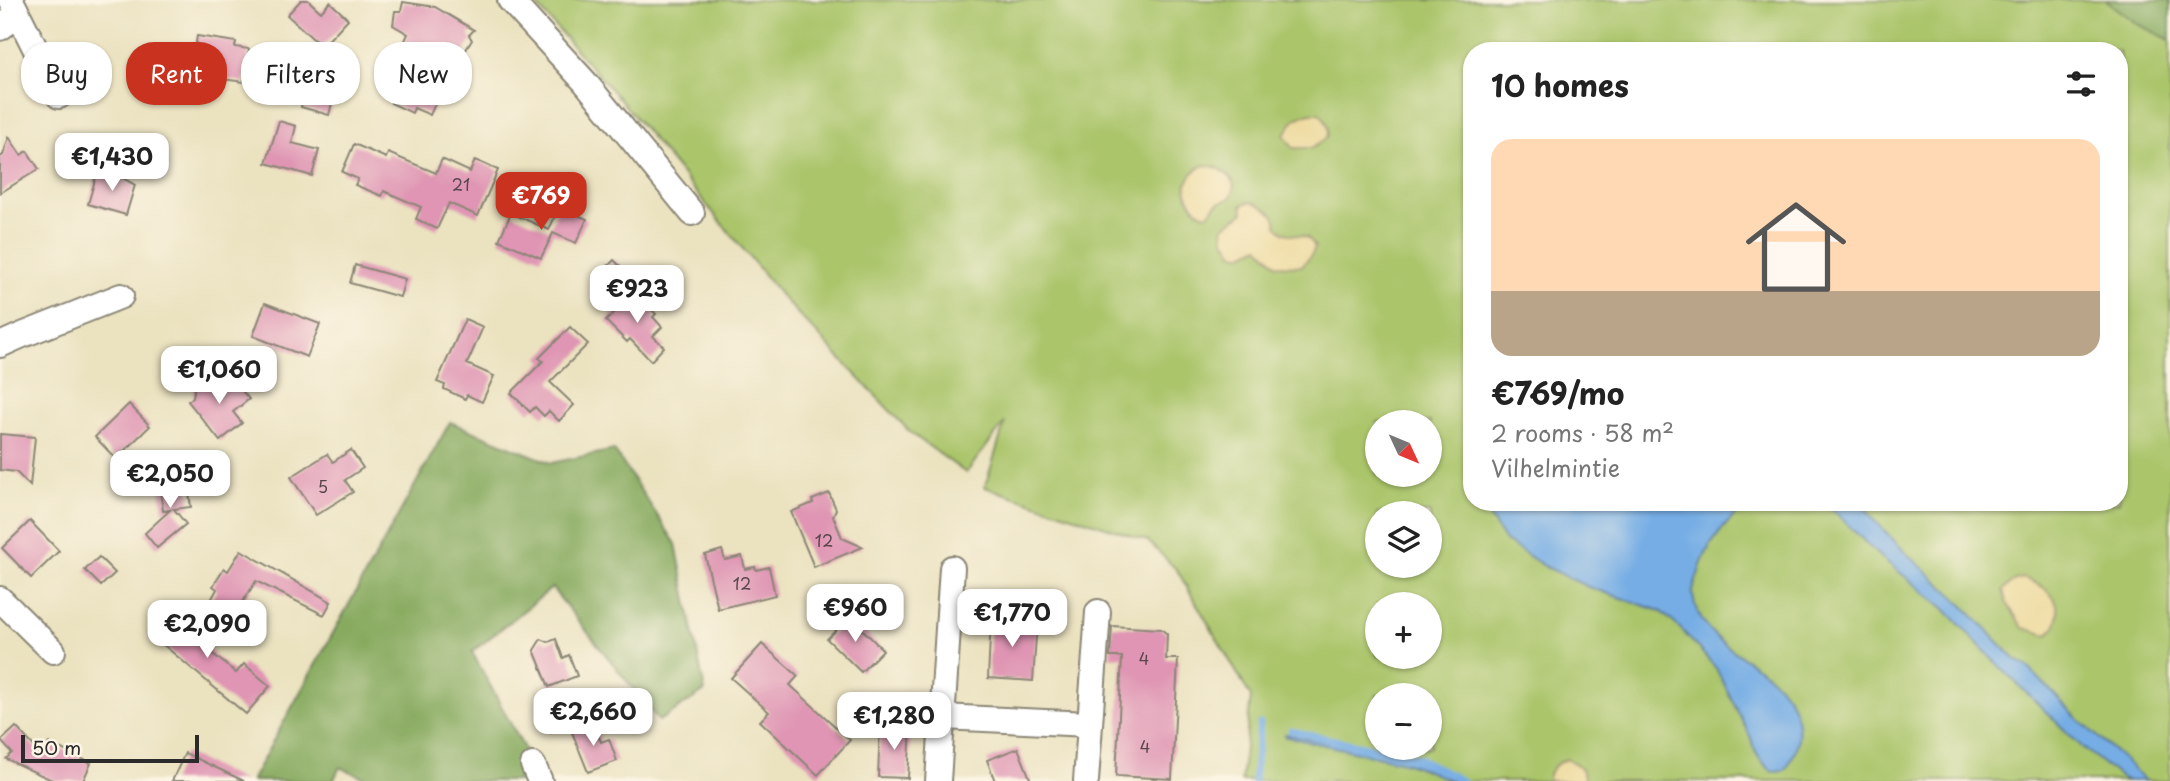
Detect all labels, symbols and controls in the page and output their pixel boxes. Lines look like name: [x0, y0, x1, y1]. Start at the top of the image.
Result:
chip: Buy: [21, 42, 112, 105]
chip: Rent: [126, 42, 227, 105]
chip: Filters: [241, 42, 360, 105]
chip: New: [374, 42, 472, 105]
text: 10 homes: [1491, 62, 1629, 107]
icon: filters: [2062, 65, 2100, 103]
pin: €1,430: [55, 134, 169, 193]
text: €1,430: [71, 138, 153, 173]
house number: 21: [452, 172, 470, 196]
pin: €769: [500, 173, 582, 232]
text: €769: [512, 177, 570, 212]
icon: home: [1733, 184, 1859, 310]
pin: €923: [596, 266, 678, 325]
text: €923: [606, 270, 668, 305]
pin: €1,060: [162, 346, 276, 406]
text: €1,060: [177, 351, 261, 386]
text: €769/mo: [1491, 370, 1625, 415]
north arrow: [1365, 410, 1442, 486]
map controls: [1365, 410, 1442, 760]
text: 2 rooms · 58 m²: [1491, 415, 1674, 450]
pin: €2,050: [113, 450, 227, 510]
text: Vilhelmintie: [1491, 450, 1620, 485]
text: €2,050: [126, 455, 214, 490]
house number: 5: [318, 474, 328, 498]
button: layers: [1365, 501, 1442, 578]
house number: 12: [815, 528, 833, 552]
house number: 12: [733, 571, 751, 595]
pin: €960: [814, 584, 896, 644]
text: €960: [823, 589, 887, 624]
pin: €1,770: [955, 590, 1069, 649]
button: +: [1365, 592, 1442, 669]
text: €1,770: [973, 594, 1051, 629]
pin: €2,090: [150, 600, 264, 660]
text: €2,090: [164, 605, 250, 640]
house number: 4: [1139, 646, 1149, 670]
button: −: [1365, 683, 1442, 760]
pin: €2,660: [536, 688, 650, 748]
pin: €1,280: [837, 692, 951, 752]
text: €2,660: [549, 693, 637, 728]
text: €1,280: [853, 697, 935, 732]
scale bar: [21, 732, 200, 764]
text: 50 m: [32, 733, 81, 761]
house number: 4: [1140, 734, 1150, 758]

